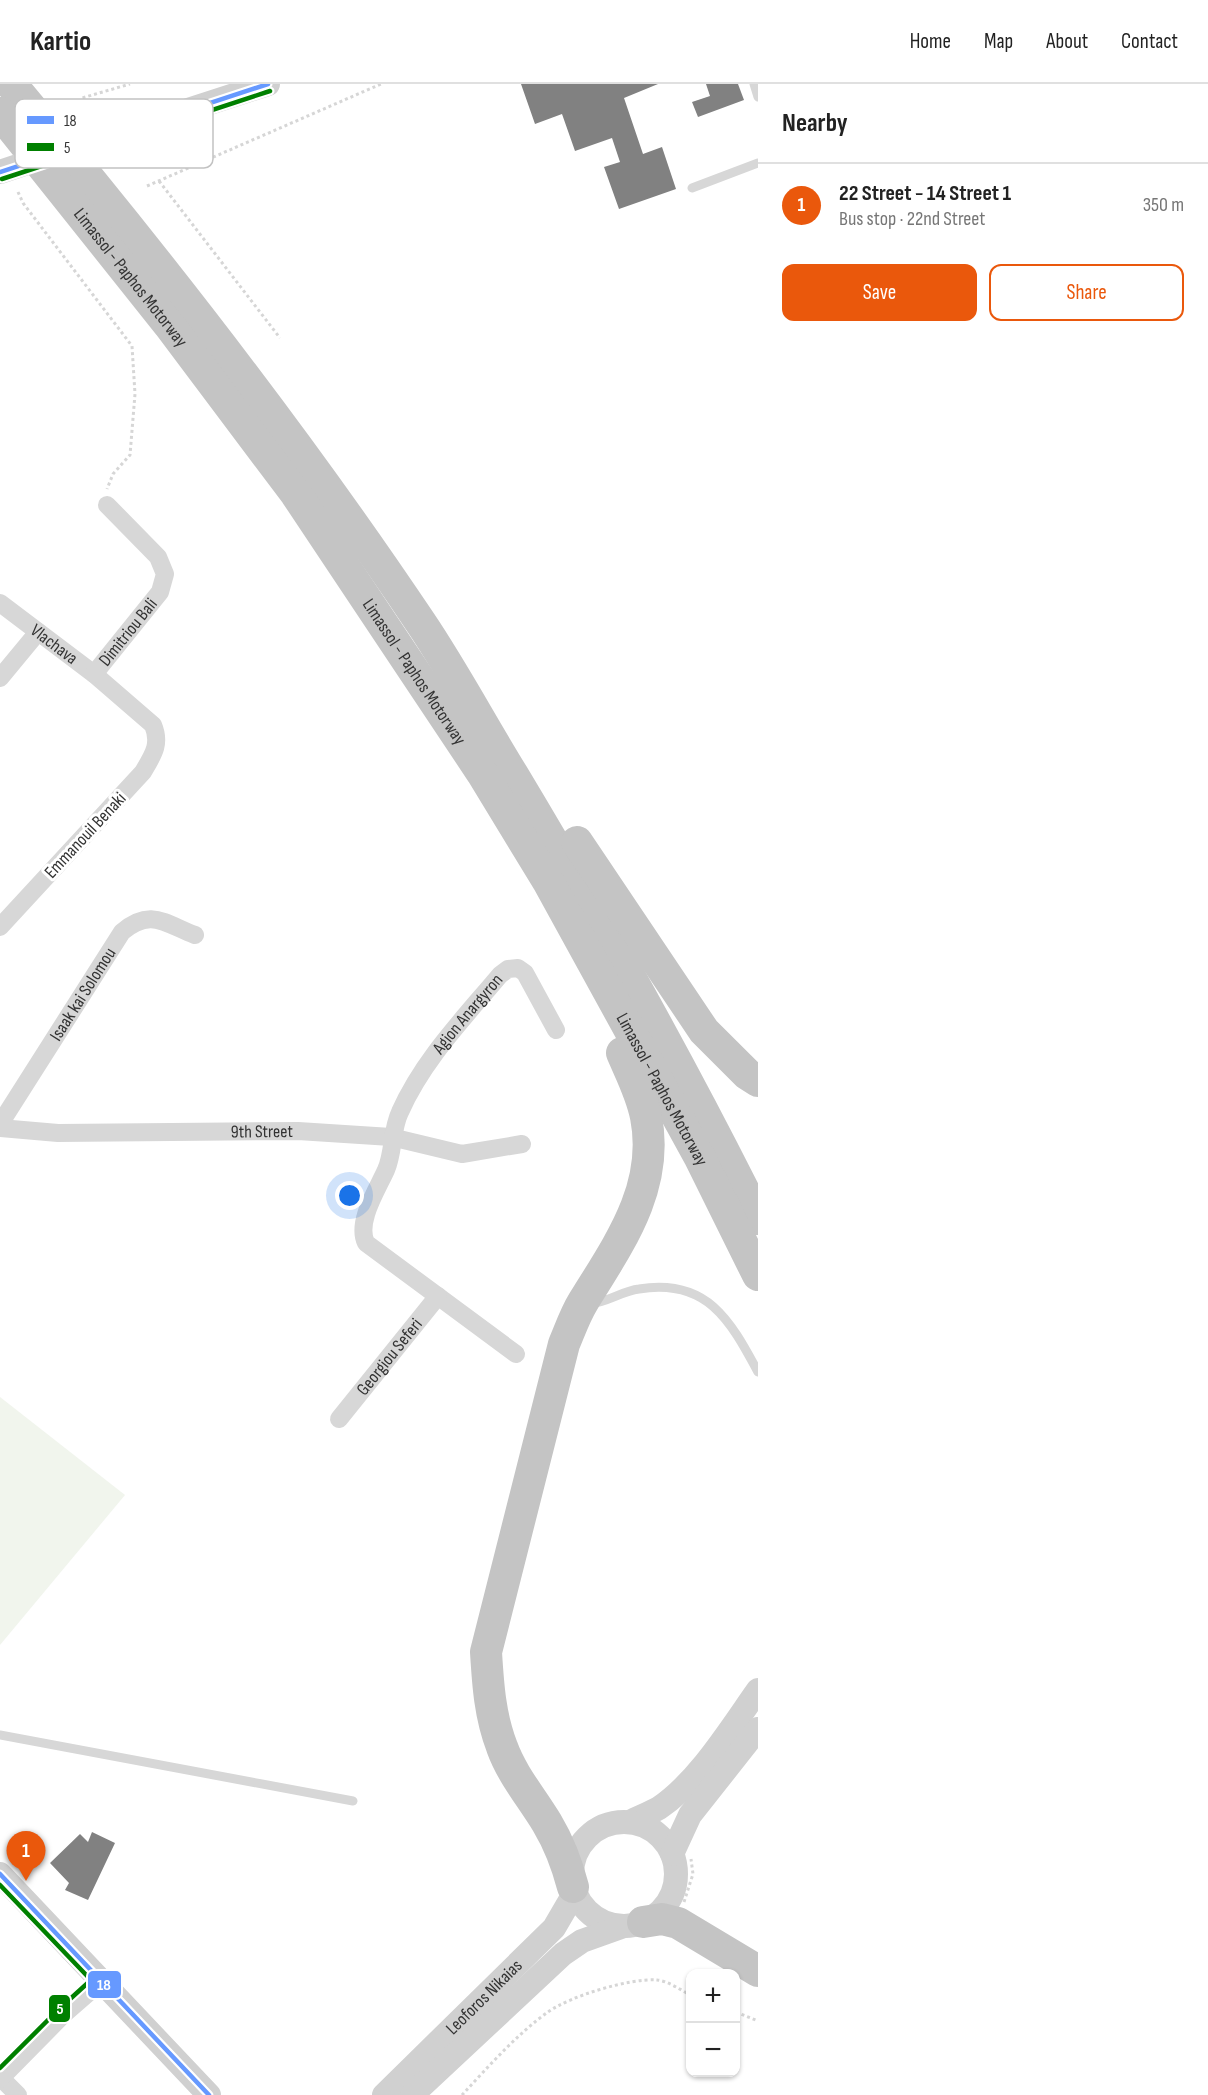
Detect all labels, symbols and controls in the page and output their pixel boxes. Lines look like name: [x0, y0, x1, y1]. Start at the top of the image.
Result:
text: Kartio: [30, 25, 91, 58]
text: Home: [910, 29, 951, 54]
text: Map: [984, 29, 1013, 54]
text: About: [1046, 29, 1088, 54]
text: Contact: [1121, 29, 1178, 54]
legend: [15, 99, 213, 168]
text: Nearby: [782, 108, 848, 139]
text: 18: [64, 112, 77, 131]
text: 5: [64, 139, 70, 158]
text: 22 Street - 14 Street 1: [839, 180, 1011, 207]
text: 1: [798, 193, 805, 217]
text: 350 m: [1143, 193, 1184, 217]
street label: Limassol - Paphos Motorway: [69, 204, 192, 351]
text: Bus stop · 22nd Street: [839, 207, 985, 231]
button: Save: [782, 264, 977, 321]
button: Share: [989, 264, 1184, 321]
street label: Dimitriou Bali: [95, 594, 162, 670]
street label: Limassol - Paphos Motorway: [358, 595, 470, 749]
street label: Vlachava: [26, 620, 82, 669]
street label: Emmanouil Benaki: [40, 788, 130, 883]
street label: Isaak kai Solomou: [46, 944, 120, 1045]
street label: Agion Anargyron: [428, 970, 507, 1059]
street label: Limassol - Paphos Motorway: [612, 1010, 712, 1169]
street label: 9th Street: [231, 1121, 293, 1143]
your location: [335, 1181, 364, 1210]
street label: Georgiou Seferi: [352, 1314, 427, 1400]
pin: 1: [6, 1832, 46, 1881]
street label: Leoforos Nikaias: [442, 1955, 527, 2039]
map controls: [686, 1969, 740, 2077]
button: +: [686, 1969, 740, 2023]
line badge: 18: [87, 1970, 122, 1999]
text: 18: [97, 1976, 111, 1995]
line badge: 5: [48, 1994, 71, 2023]
text: 5: [56, 2000, 64, 2019]
button: −: [686, 2023, 740, 2077]

